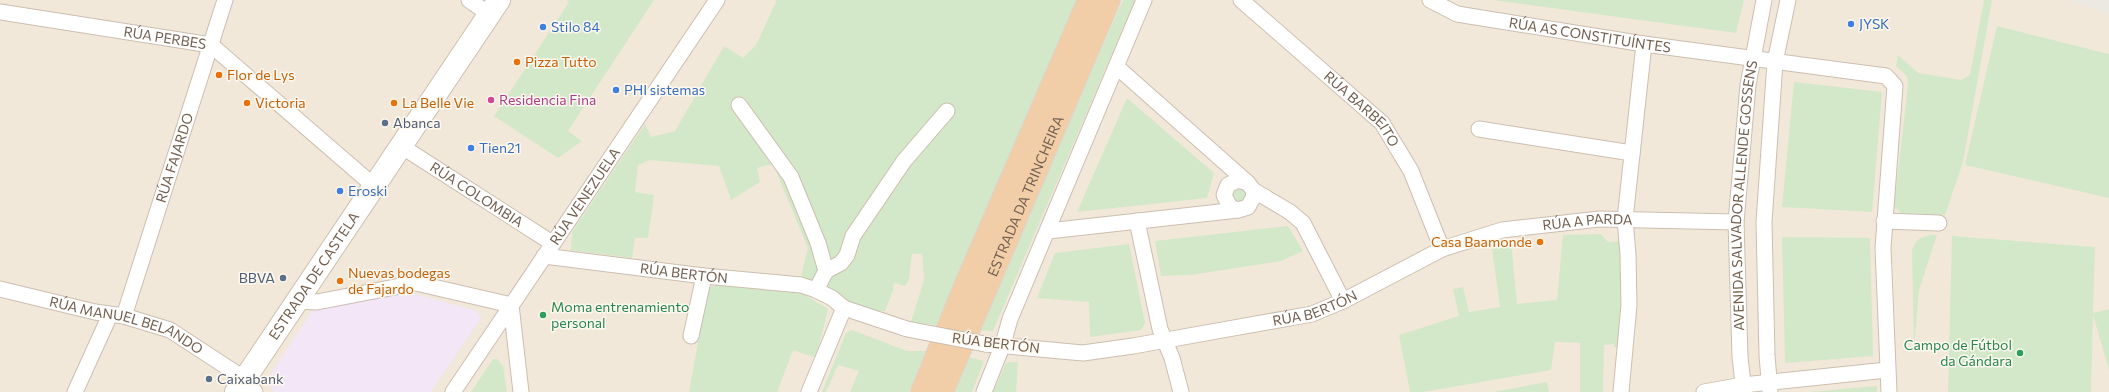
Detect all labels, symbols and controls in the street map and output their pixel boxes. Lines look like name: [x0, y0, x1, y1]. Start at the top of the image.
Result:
street label: RÚA AS CONSTITUÍNTES: [1508, 13, 1672, 55]
place label: JYSK: [1859, 15, 1890, 32]
place label: Stilo 84: [551, 18, 601, 35]
marker: JYSK: [1846, 19, 1856, 29]
street label: RÚA PERBES: [123, 22, 208, 52]
marker: Stilo 84: [538, 22, 548, 32]
place label: Pizza Tutto: [525, 53, 597, 70]
marker: Pizza Tutto: [512, 57, 522, 67]
street label: AVENIDA SALVADOR ALLENDE GOSSENS: [1727, 59, 1760, 331]
place label: Flor de Lys: [227, 66, 295, 83]
street label: RÚA BARBEITO: [1321, 67, 1403, 150]
marker: Flor de Lys: [214, 70, 224, 80]
place label: PHI sistemas: [624, 81, 705, 98]
marker: PHI sistemas: [611, 85, 621, 95]
place label: Residencia Fina: [499, 91, 596, 108]
place label: Victoria: [255, 94, 306, 111]
place label: La Belle Vie: [402, 94, 474, 111]
marker: Residencia Fina: [486, 95, 496, 105]
marker: Victoria: [242, 98, 252, 108]
marker: La Belle Vie: [389, 98, 399, 108]
street label: RÚA FAJARDO: [152, 111, 196, 205]
street label: ESTRADA DA TRINCHEIRA: [983, 113, 1067, 279]
place label: Abanca: [393, 114, 441, 131]
marker: Abanca: [380, 118, 390, 128]
place label: Tien21: [479, 139, 521, 156]
marker: Tien21: [466, 143, 476, 153]
street label: RÚA VENEZUELA: [546, 144, 623, 248]
street label: RÚA COLOMBIA: [427, 158, 527, 231]
place label: Eroski: [348, 182, 387, 199]
marker: Eroski: [335, 186, 345, 196]
street label: ESTRADA DE CASTELA: [265, 208, 363, 343]
street label: RÚA A PARDA: [1541, 210, 1633, 233]
place label: Casa Baamonde: [1431, 233, 1532, 250]
marker: Casa Baamonde: [1535, 237, 1545, 247]
street label: RÚA BERTÓN: [639, 259, 729, 286]
place label: Nuevas bodegas de Fajardo: [348, 264, 450, 297]
place label: BBVA: [239, 269, 275, 286]
marker: BBVA: [278, 273, 288, 283]
marker: Nuevas bodegas de Fajardo: [335, 276, 345, 286]
street label: RÚA BERTÓN: [1271, 286, 1360, 329]
street label: RÚA MANUEL BELANDO: [48, 292, 206, 357]
place label: Moma entrenamiento personal: [551, 298, 689, 331]
marker: Moma entrenamiento personal: [538, 310, 548, 320]
street label: RÚA BERTÓN: [951, 329, 1041, 356]
place label: Campo de Fútbol da Gándara: [1904, 336, 2012, 369]
marker: Campo de Fútbol da Gándara: [2015, 348, 2025, 358]
place label: Caixabank: [217, 370, 284, 387]
marker: Caixabank: [204, 374, 214, 384]

